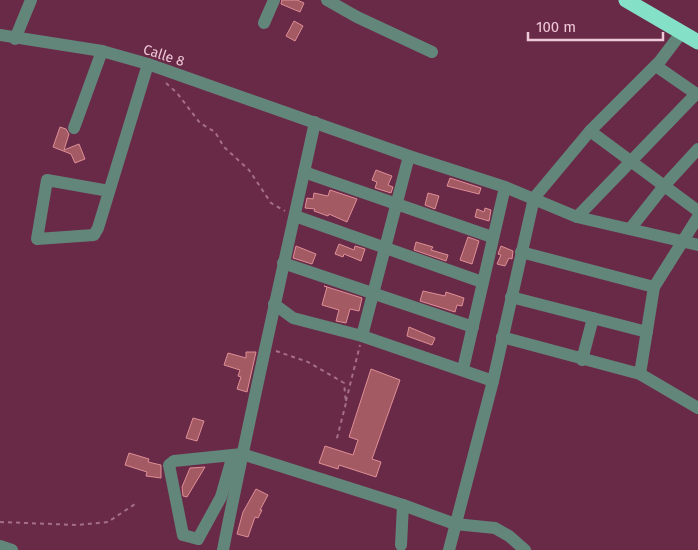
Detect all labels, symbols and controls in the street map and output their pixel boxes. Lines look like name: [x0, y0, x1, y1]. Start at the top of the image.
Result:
scale bar: [528, 10, 663, 42]
text: 100 m: [536, 18, 576, 36]
street label: Calle 8: [141, 41, 187, 70]

